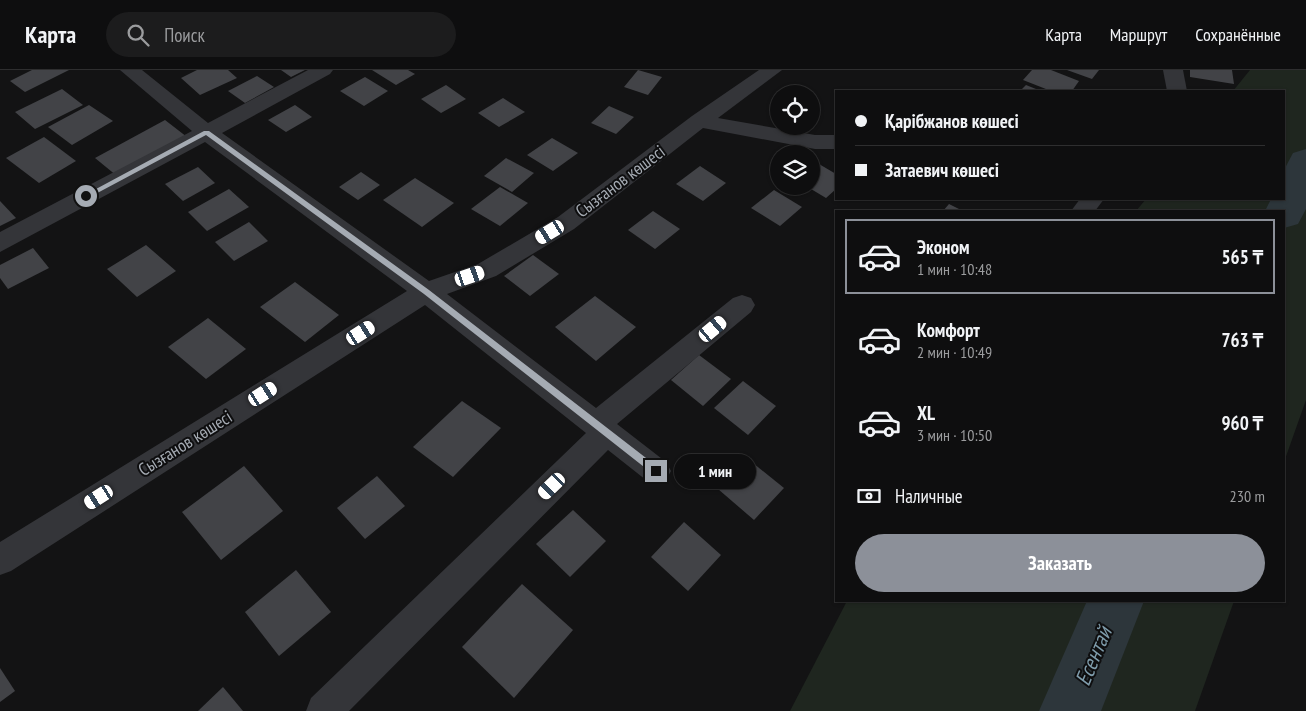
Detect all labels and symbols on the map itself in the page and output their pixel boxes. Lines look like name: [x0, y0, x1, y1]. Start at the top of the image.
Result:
street label: Сызғанов көшесі: [571, 140, 669, 222]
route start: [75, 185, 97, 207]
car: [533, 218, 566, 246]
car: [453, 264, 486, 288]
car: [696, 314, 729, 344]
car: [344, 319, 377, 347]
car: [246, 380, 279, 408]
street label: Сызғанов көшесі: [134, 405, 236, 481]
callout: 1 мин: [674, 454, 756, 488]
route end: [645, 460, 667, 482]
car: [535, 470, 568, 502]
car: [82, 483, 115, 511]
water label: Есентай: [1068, 620, 1119, 690]

